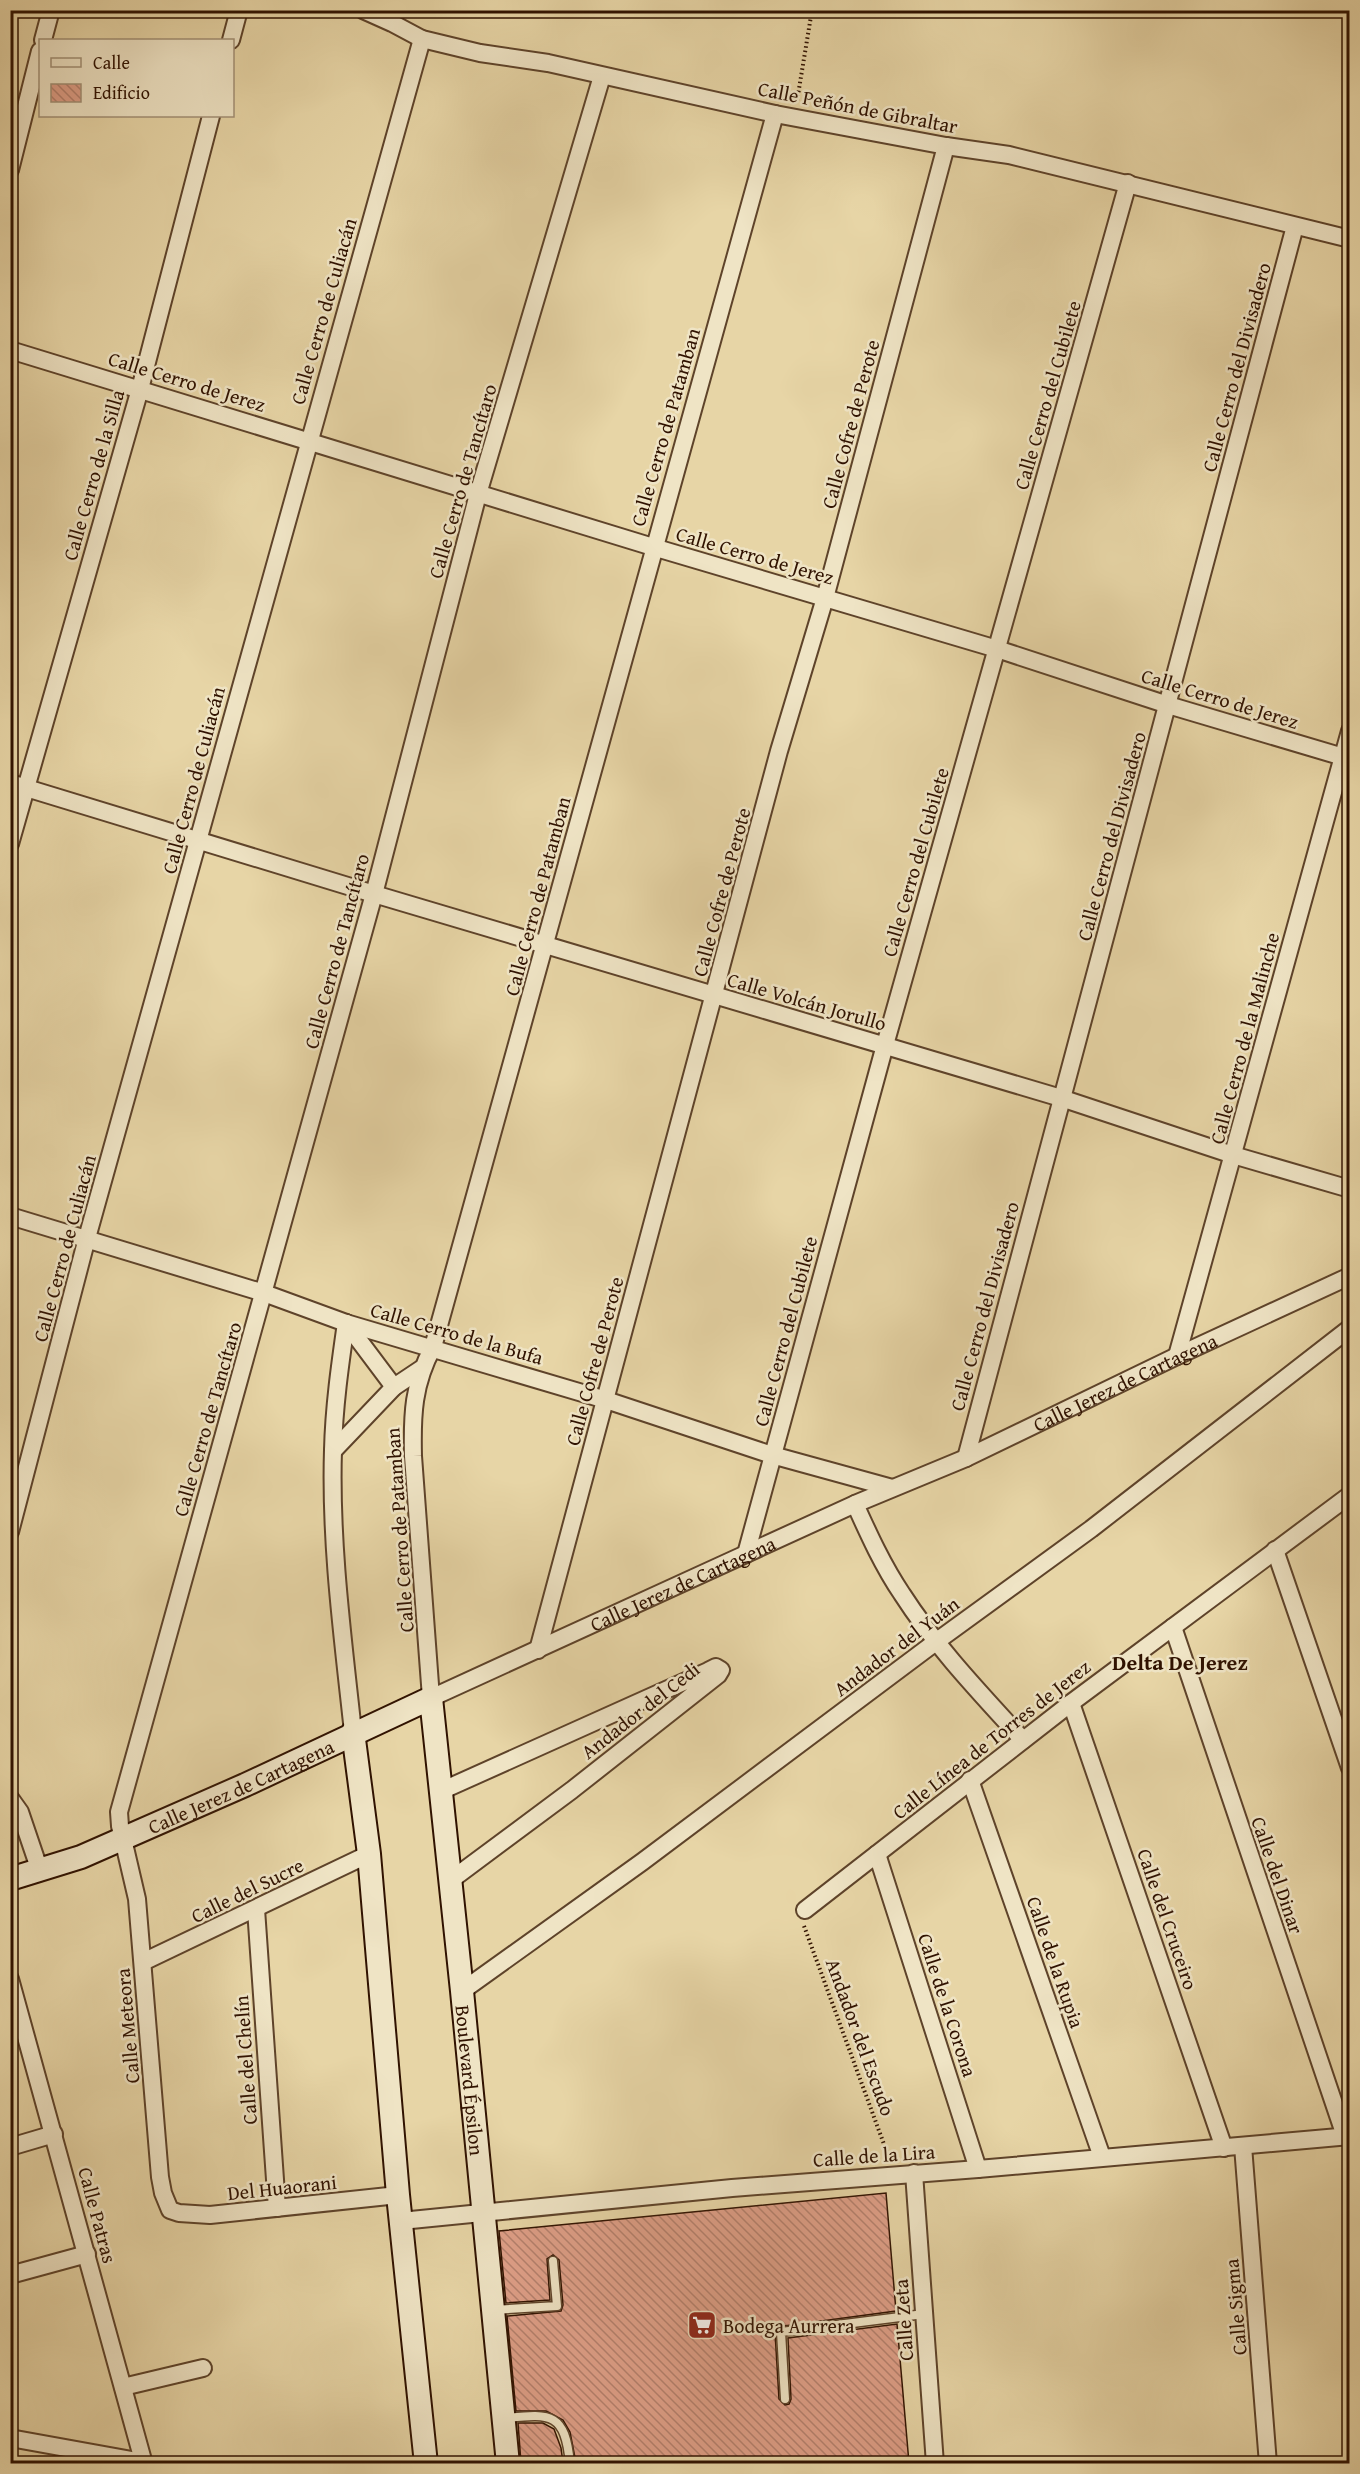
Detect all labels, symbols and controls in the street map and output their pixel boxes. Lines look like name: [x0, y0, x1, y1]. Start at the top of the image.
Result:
legend: [39, 39, 234, 117]
text: Calle: [93, 49, 130, 76]
street label: Calle Peñón de Gibraltar: [756, 73, 960, 141]
text: Edificio: [93, 79, 150, 106]
street label: Calle Cerro de Culiacán: [282, 214, 364, 408]
street label: Calle Cerro del Divisadero: [1194, 259, 1278, 475]
street label: Calle Cerro del Cubilete: [1006, 297, 1088, 493]
street label: Calle Cerro de Patamban: [623, 324, 707, 530]
street label: Calle Cofre de Perote: [814, 336, 886, 512]
street label: Calle Cerro de Jerez: [105, 343, 269, 419]
street label: Calle Cerro de Tancítaro: [420, 380, 504, 582]
street label: Calle Cerro de la Silla: [55, 386, 131, 564]
street label: Calle Cerro de Jerez: [673, 519, 837, 591]
street label: Calle Cerro de Jerez: [1138, 660, 1302, 736]
street label: Calle Cerro de Culiacán: [154, 683, 232, 877]
street label: Calle Cerro del Divisadero: [1069, 728, 1153, 944]
street label: Calle Cerro del Cubilete: [874, 764, 956, 960]
street label: Calle Cerro de Patamban: [496, 793, 578, 999]
street label: Calle Cofre de Perote: [685, 804, 757, 980]
street label: Calle Cerro de Tancítaro: [296, 850, 376, 1052]
street label: Calle Cerro de la Malinche: [1202, 929, 1286, 1147]
street label: Calle Volcán Jorullo: [724, 964, 890, 1038]
street label: Calle Cerro de Culiacán: [25, 1151, 103, 1345]
street label: Calle Cerro del Divisadero: [942, 1198, 1026, 1414]
street label: Calle Cerro del Cubilete: [746, 1233, 824, 1429]
street label: Calle Cofre de Perote: [558, 1273, 630, 1449]
street label: Calle Cerro de la Bufa: [367, 1294, 547, 1372]
street label: Calle Cerro de Tancítaro: [165, 1318, 249, 1520]
street label: Calle Jerez de Cartagena: [1028, 1325, 1222, 1438]
street label: Calle Cerro de Patamban: [377, 1427, 421, 1633]
street label: Calle Jerez de Cartagena: [585, 1528, 780, 1638]
street label: Andador del Yuán: [827, 1589, 965, 1703]
district label: Delta De Jerez: [1112, 1646, 1248, 1678]
street label: Calle Línea de Torres de Jerez: [886, 1652, 1096, 1826]
street label: Andador del Cedi: [574, 1654, 706, 1766]
street label: Calle Jerez de Cartagena: [143, 1731, 339, 1840]
street label: Calle del Dinar: [1244, 1813, 1312, 1937]
street label: Calle del Cruceiro: [1130, 1845, 1206, 1993]
street label: Calle del Sucre: [186, 1850, 308, 1930]
street label: Calle de la Rupia: [1020, 1892, 1092, 2032]
street label: Calle de la Corona: [911, 1930, 985, 2081]
street label: Andador del Escudo: [819, 1954, 903, 2120]
street label: Calle Meteora: [107, 1967, 146, 2085]
street label: Calle del Chelín: [226, 1994, 264, 2126]
street label: Boulevard Épsilon: [449, 2004, 492, 2157]
street label: Calle de la Lira: [812, 2136, 936, 2174]
street label: Calle Patras: [71, 2164, 125, 2266]
street label: Del Huaorani: [226, 2167, 338, 2207]
street label: Calle Sigma: [1216, 2257, 1254, 2356]
street label: Calle Zeta: [886, 2278, 920, 2362]
supermarket icon: Bodega Aurrera: [686, 2309, 718, 2341]
place label: Bodega Aurrera: [723, 2311, 855, 2340]

